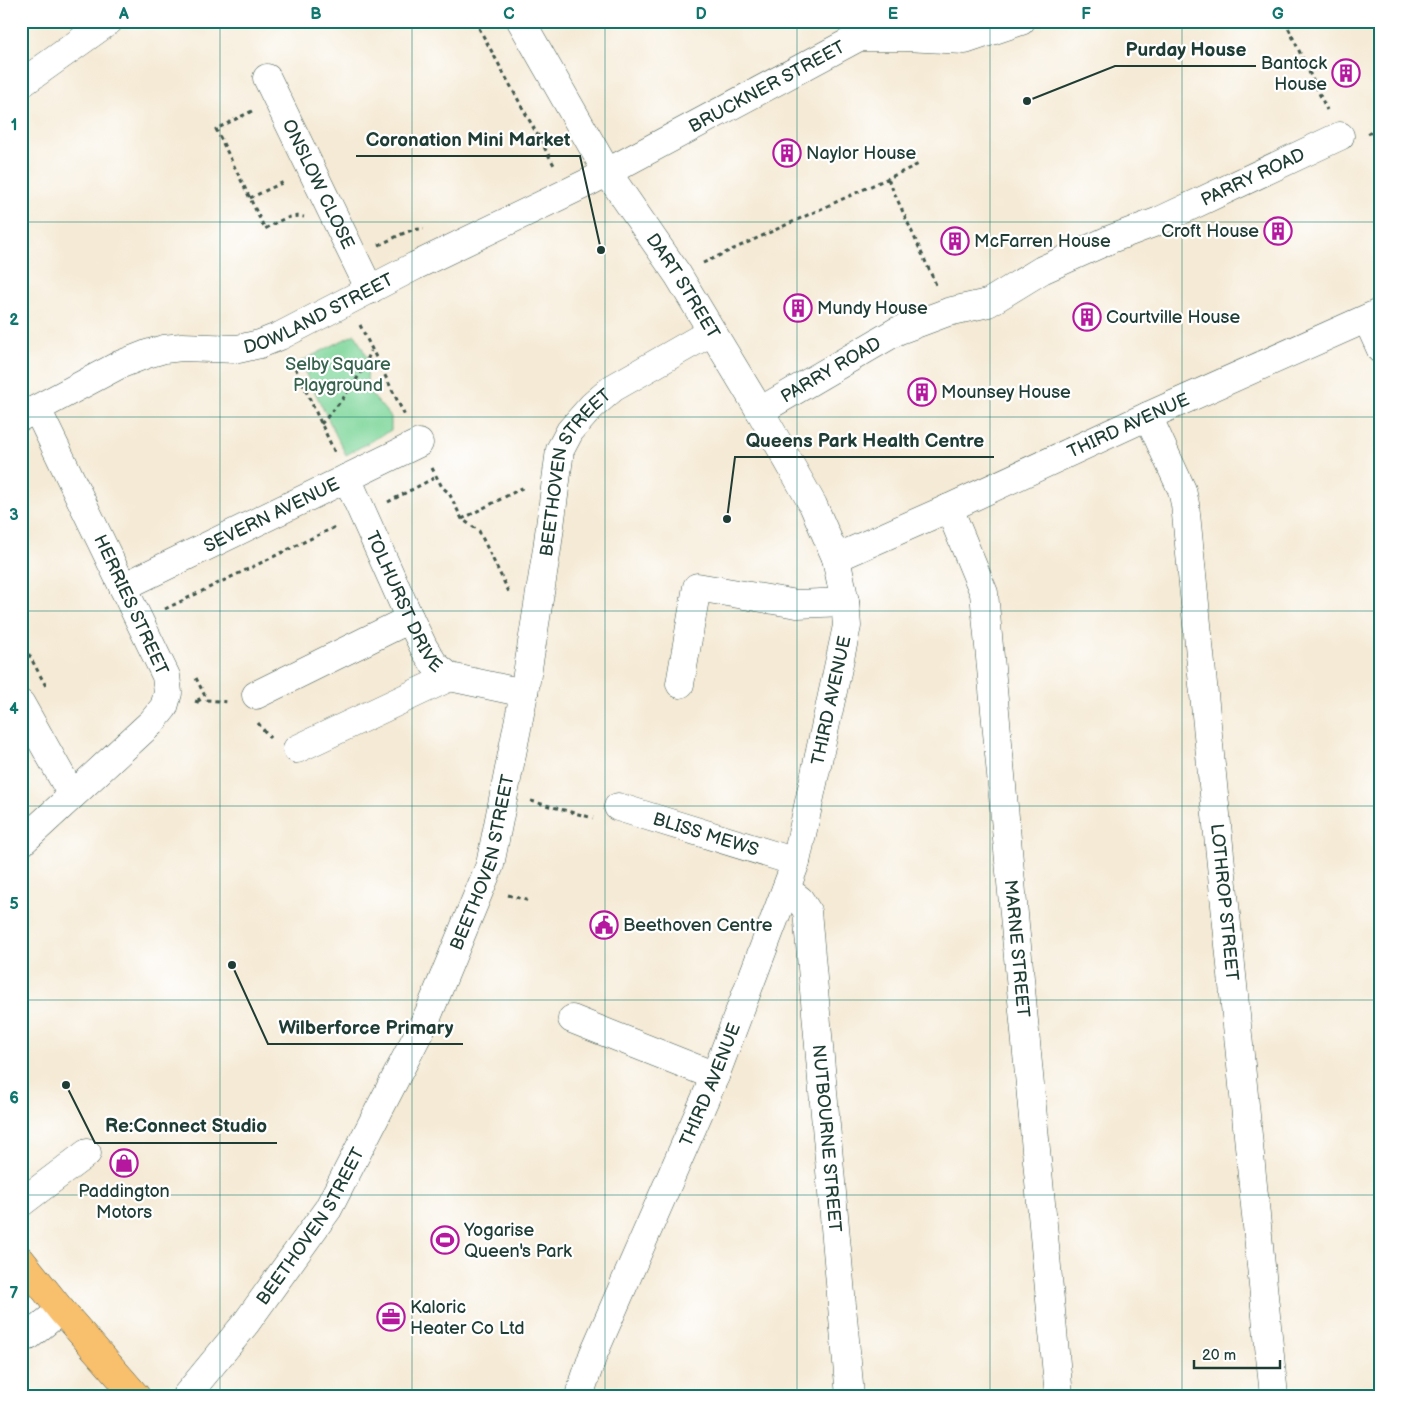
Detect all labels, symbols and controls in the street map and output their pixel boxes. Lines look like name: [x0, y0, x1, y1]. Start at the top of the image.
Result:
text: A: [118, 5, 129, 24]
text: B: [310, 5, 322, 24]
text: C: [503, 5, 515, 24]
text: D: [695, 5, 707, 24]
text: E: [888, 5, 898, 24]
text: F: [1081, 5, 1091, 24]
text: G: [1272, 5, 1284, 24]
callout: Purday House: [1115, 32, 1256, 66]
street label: BRUCKNER STREET: [685, 36, 849, 137]
text: Purday House: [1126, 39, 1246, 62]
place label: Bantock House: [1261, 53, 1327, 95]
building icon: Bantock House: [1331, 58, 1361, 88]
text: 1: [11, 116, 17, 135]
street label: ONSLOW CLOSE: [278, 116, 359, 253]
callout: Coronation Mini Market: [356, 122, 580, 156]
text: Coronation Mini Market: [366, 129, 571, 152]
building icon: Naylor House: [772, 138, 802, 168]
place label: Naylor House: [806, 143, 916, 164]
street label: PARRY ROAD: [1198, 144, 1308, 210]
building icon: Croft House: [1263, 216, 1293, 246]
place label: Croft House: [1161, 221, 1259, 242]
building icon: McFarren House: [940, 226, 970, 256]
street label: DART STREET: [642, 229, 724, 343]
place label: McFarren House: [974, 231, 1111, 252]
street label: DOWLAND STREET: [242, 269, 397, 358]
building icon: Mundy House: [783, 293, 813, 323]
place label: Mundy House: [817, 298, 928, 319]
building icon: Courtville House: [1072, 302, 1102, 332]
place label: Courtville House: [1106, 307, 1241, 328]
text: 2: [9, 311, 19, 330]
street label: PARRY ROAD: [777, 332, 885, 407]
park label: Selby Square Playground: [285, 354, 391, 396]
building icon: Mounsey House: [907, 377, 937, 407]
place label: Mounsey House: [941, 382, 1071, 403]
street label: BEETHOVEN STREET: [535, 384, 615, 558]
street label: THIRD AVENUE: [1064, 388, 1192, 462]
callout: Queens Park Health Centre: [735, 423, 994, 457]
text: Queens Park Health Centre: [746, 430, 984, 453]
street label: SEVERN AVENUE: [200, 473, 343, 557]
text: 3: [9, 506, 19, 525]
street label: TOLHURST DRIVE: [362, 528, 446, 677]
street label: HERRIES STREET: [89, 532, 173, 679]
street label: THIRD AVENUE: [807, 634, 855, 767]
text: 4: [9, 700, 19, 719]
street label: BEETHOVEN STREET: [445, 772, 518, 953]
street label: BLISS MEWS: [650, 808, 761, 860]
street label: LOTHROP STREET: [1206, 823, 1243, 982]
street label: MARNE STREET: [1000, 879, 1034, 1018]
text: 5: [9, 895, 19, 914]
public building icon: Beethoven Centre: [589, 910, 619, 940]
place label: Beethoven Centre: [623, 915, 773, 936]
callout: Wilberforce Primary: [268, 1010, 463, 1044]
text: Wilberforce Primary: [279, 1017, 454, 1040]
street label: THIRD AVENUE: [675, 1020, 745, 1149]
street label: NUTBOURNE STREET: [808, 1044, 846, 1233]
text: 6: [9, 1089, 19, 1108]
callout: Re:Connect Studio: [95, 1109, 277, 1143]
text: Re:Connect Studio: [105, 1115, 267, 1138]
street label: BEETHOVEN STREET: [252, 1144, 368, 1309]
shop icon: Paddington Motors: [109, 1148, 139, 1178]
place label: Paddington Motors: [78, 1181, 170, 1223]
place label: Yogarise Queen's Park: [463, 1220, 572, 1262]
sports icon: Yogarise Queen's Park: [430, 1225, 460, 1255]
text: 7: [10, 1284, 19, 1303]
place label: Kaloric Heater Co Ltd: [410, 1297, 525, 1339]
office icon: Kaloric Heater Co Ltd: [376, 1302, 406, 1332]
scale bar: [1194, 1337, 1281, 1369]
text: 20 m: [1202, 1346, 1236, 1365]

